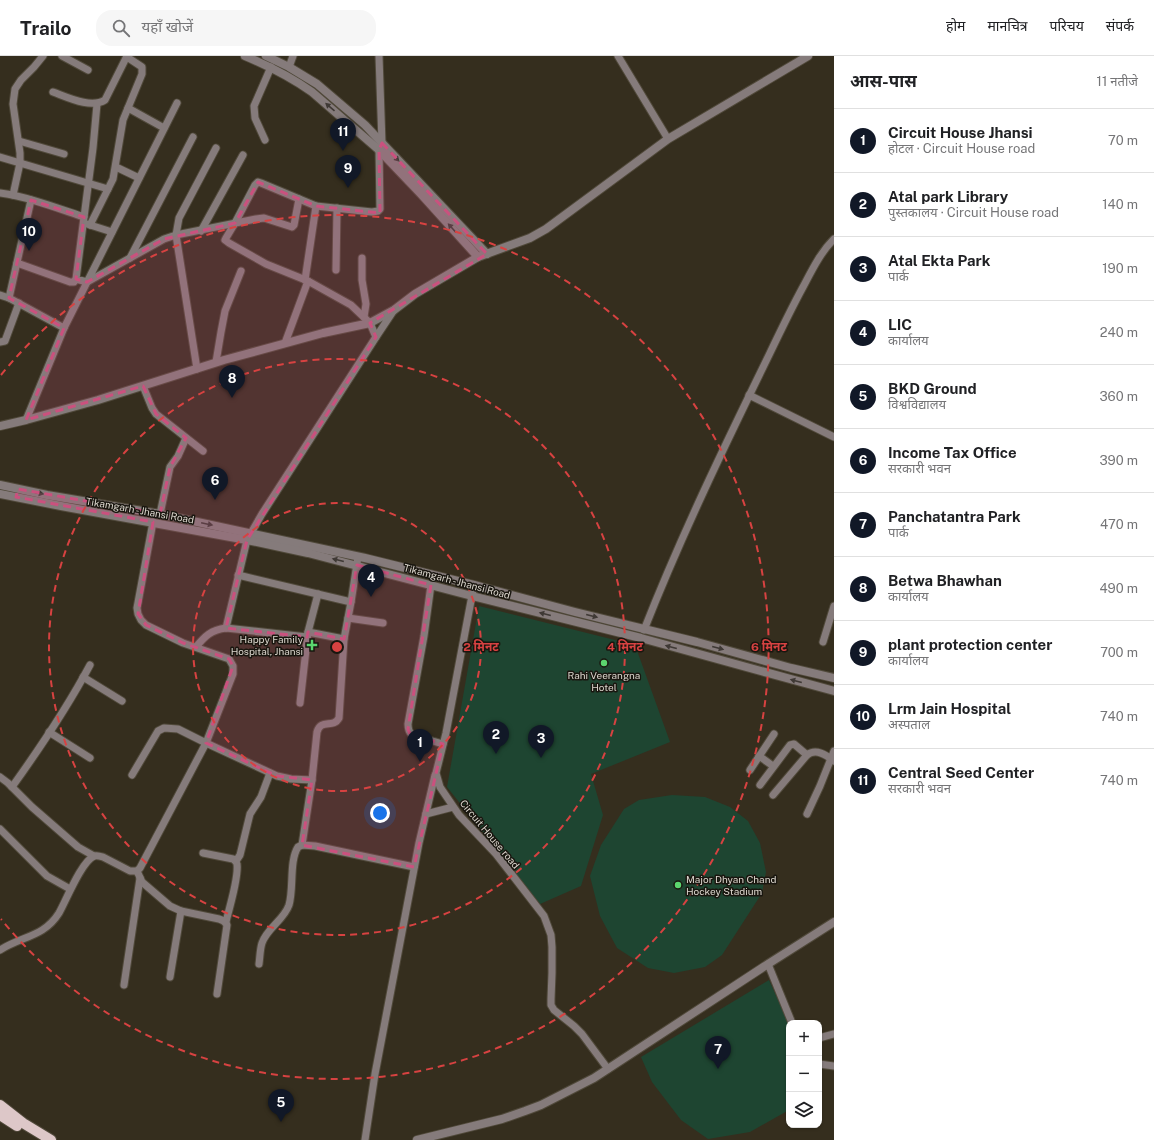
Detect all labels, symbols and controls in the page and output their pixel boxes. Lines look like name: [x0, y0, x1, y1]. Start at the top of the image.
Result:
search box: [96, 10, 376, 46]
text: Trailo: [20, 17, 72, 39]
icon: search: [110, 17, 132, 39]
text: यहाँ खोजें: [142, 18, 193, 35]
text: होम: [946, 18, 965, 34]
text: मानचित्र: [987, 18, 1028, 34]
text: परिचय: [1050, 18, 1084, 34]
text: संपर्क: [1106, 18, 1134, 34]
text: आस-पास: [850, 71, 917, 91]
text: 11 नतीजे: [1097, 74, 1138, 89]
one-way arrow: [324, 103, 335, 112]
pin: 11: [330, 118, 356, 151]
text: Circuit House Jhansi: [888, 124, 1033, 141]
text: 1: [860, 133, 866, 148]
text: 70 m: [1108, 133, 1138, 148]
text: होटल · Circuit House road: [888, 141, 1035, 156]
one-way arrow: [390, 152, 400, 162]
pin: 9: [335, 155, 361, 188]
text: Atal park Library: [888, 188, 1008, 205]
text: 2: [859, 197, 867, 212]
text: 140 m: [1102, 197, 1138, 212]
text: पुस्तकालय · Circuit House road: [888, 205, 1059, 220]
pin: 10: [16, 218, 42, 251]
one-way arrow: [447, 223, 456, 234]
text: Atal Ekta Park: [888, 252, 990, 269]
text: 3: [859, 261, 867, 276]
text: 190 m: [1102, 261, 1138, 276]
text: पार्क: [888, 269, 909, 284]
text: LIC: [888, 316, 912, 333]
text: 4: [859, 325, 867, 340]
text: 240 m: [1100, 325, 1138, 340]
text: कार्यालय: [888, 333, 929, 348]
pin: 8: [219, 365, 245, 398]
text: BKD Ground: [888, 380, 977, 397]
text: 5: [859, 389, 867, 404]
text: 360 m: [1100, 389, 1138, 404]
text: विश्वविद्यालय: [888, 397, 946, 412]
text: Income Tax Office: [888, 444, 1017, 461]
text: 6: [859, 453, 867, 468]
text: 390 m: [1100, 453, 1138, 468]
text: सरकारी भवन: [888, 461, 951, 476]
pin: 6: [202, 467, 228, 500]
one-way arrow: [32, 490, 44, 496]
street label: Tikamgarh - Jhansi Road: [85, 495, 195, 525]
text: Panchatantra Park: [888, 508, 1021, 525]
text: 7: [859, 517, 867, 532]
text: 470 m: [1100, 517, 1138, 532]
one-way arrow: [201, 522, 213, 528]
text: पार्क: [888, 525, 909, 540]
one-way arrow: [332, 557, 344, 563]
street label: Tikamgarh - Jhansi Road: [402, 561, 512, 601]
pin: 4: [358, 564, 384, 597]
text: Betwa Bhawhan: [888, 572, 1002, 589]
text: 8: [859, 581, 867, 596]
text: 490 m: [1099, 581, 1138, 596]
text: कार्यालय: [888, 589, 929, 604]
one-way arrow: [539, 611, 551, 617]
one-way arrow: [586, 614, 599, 620]
place label: Happy Family Hospital, Jhansi: [231, 633, 304, 657]
text: plant protection center: [888, 636, 1052, 653]
marker: Happy Family Hospital, Jhansi: [306, 639, 318, 651]
text: 2 मिनट: [463, 639, 499, 654]
text: 4 मिनट: [607, 639, 643, 654]
text: 6 मिनट: [751, 639, 787, 654]
centre of rings: [330, 640, 344, 654]
one-way arrow: [665, 644, 677, 650]
one-way arrow: [713, 645, 725, 651]
text: 9: [859, 645, 867, 660]
text: 700 m: [1100, 645, 1138, 660]
text: कार्यालय: [888, 653, 929, 668]
marker: Rahi Veerangna Hotel: [599, 658, 609, 668]
place label: Rahi Veerangna Hotel: [568, 669, 640, 693]
one-way arrow: [790, 678, 802, 684]
text: Lrm Jain Hospital: [888, 700, 1011, 717]
text: 10: [856, 709, 870, 724]
text: 740 m: [1100, 709, 1138, 724]
text: अस्पताल: [888, 717, 930, 732]
pin: 2: [483, 721, 509, 754]
pin: 3: [528, 725, 554, 758]
pin: 1: [407, 729, 433, 762]
text: Central Seed Center: [888, 764, 1034, 781]
text: 11: [857, 773, 869, 788]
text: 740 m: [1100, 773, 1138, 788]
text: सरकारी भवन: [888, 781, 951, 796]
street label: Circuit House road: [458, 797, 522, 871]
your location: [370, 803, 390, 823]
place label: Major Dhyan Chand Hockey Stadium: [686, 873, 776, 897]
marker: Major Dhyan Chand Hockey Stadium: [673, 880, 683, 890]
map controls: [786, 1020, 822, 1128]
button: +: [786, 1020, 822, 1056]
pin: 7: [705, 1036, 731, 1069]
button: −: [786, 1056, 822, 1092]
pin: 5: [268, 1089, 294, 1122]
button: layers: [786, 1092, 822, 1128]

